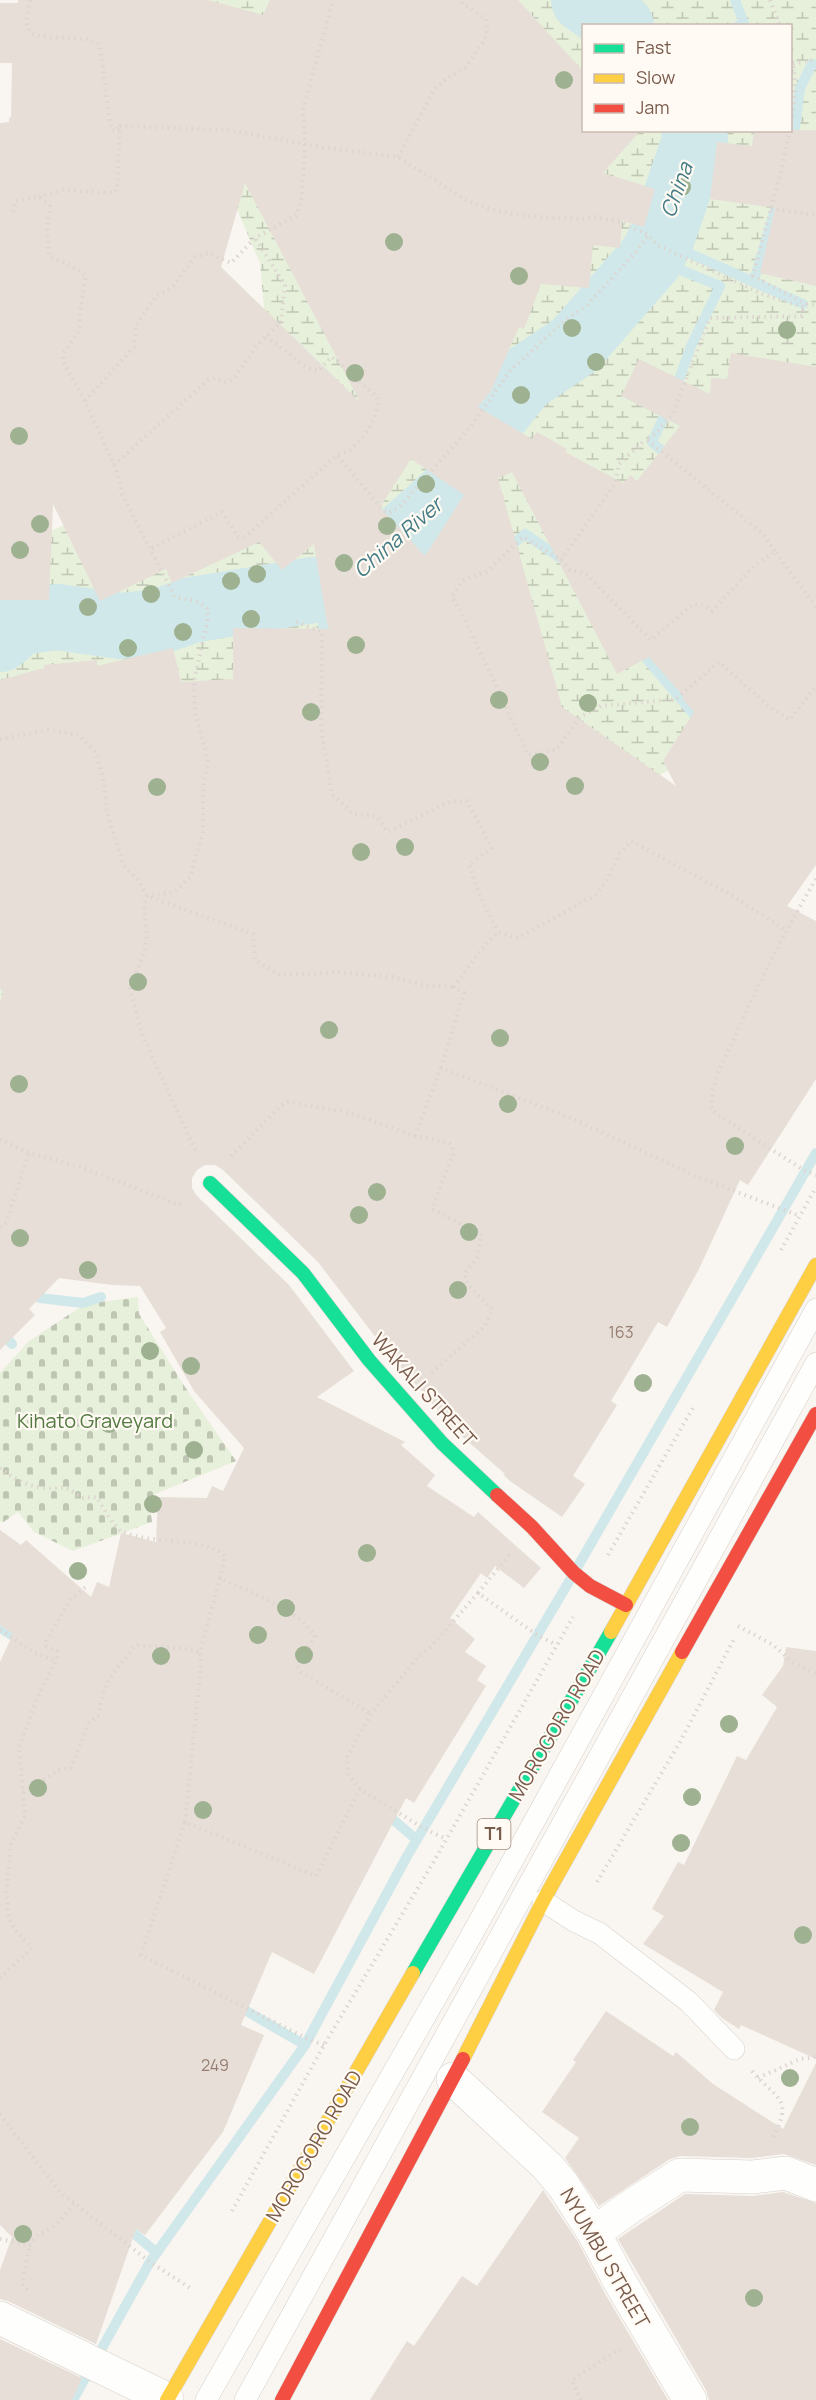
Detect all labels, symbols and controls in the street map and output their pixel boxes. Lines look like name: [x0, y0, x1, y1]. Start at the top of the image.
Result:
legend: [582, 24, 792, 132]
text: Fast: [636, 35, 671, 59]
text: Slow: [636, 65, 676, 89]
text: Jam: [636, 95, 670, 119]
water label: China: [653, 157, 699, 221]
water label: China River: [347, 489, 449, 584]
house number: 163: [608, 1321, 634, 1343]
street label: WAKALI STREET: [366, 1327, 483, 1453]
park label: Kihato Graveyard: [17, 1407, 173, 1434]
street label: MOROGORO ROAD: [502, 1644, 611, 1805]
road number: T1: [478, 1819, 510, 1849]
house number: 249: [201, 2054, 229, 2076]
street label: MOROGORO ROAD: [259, 2065, 368, 2226]
street label: NYUMBU STREET: [554, 2183, 657, 2333]

